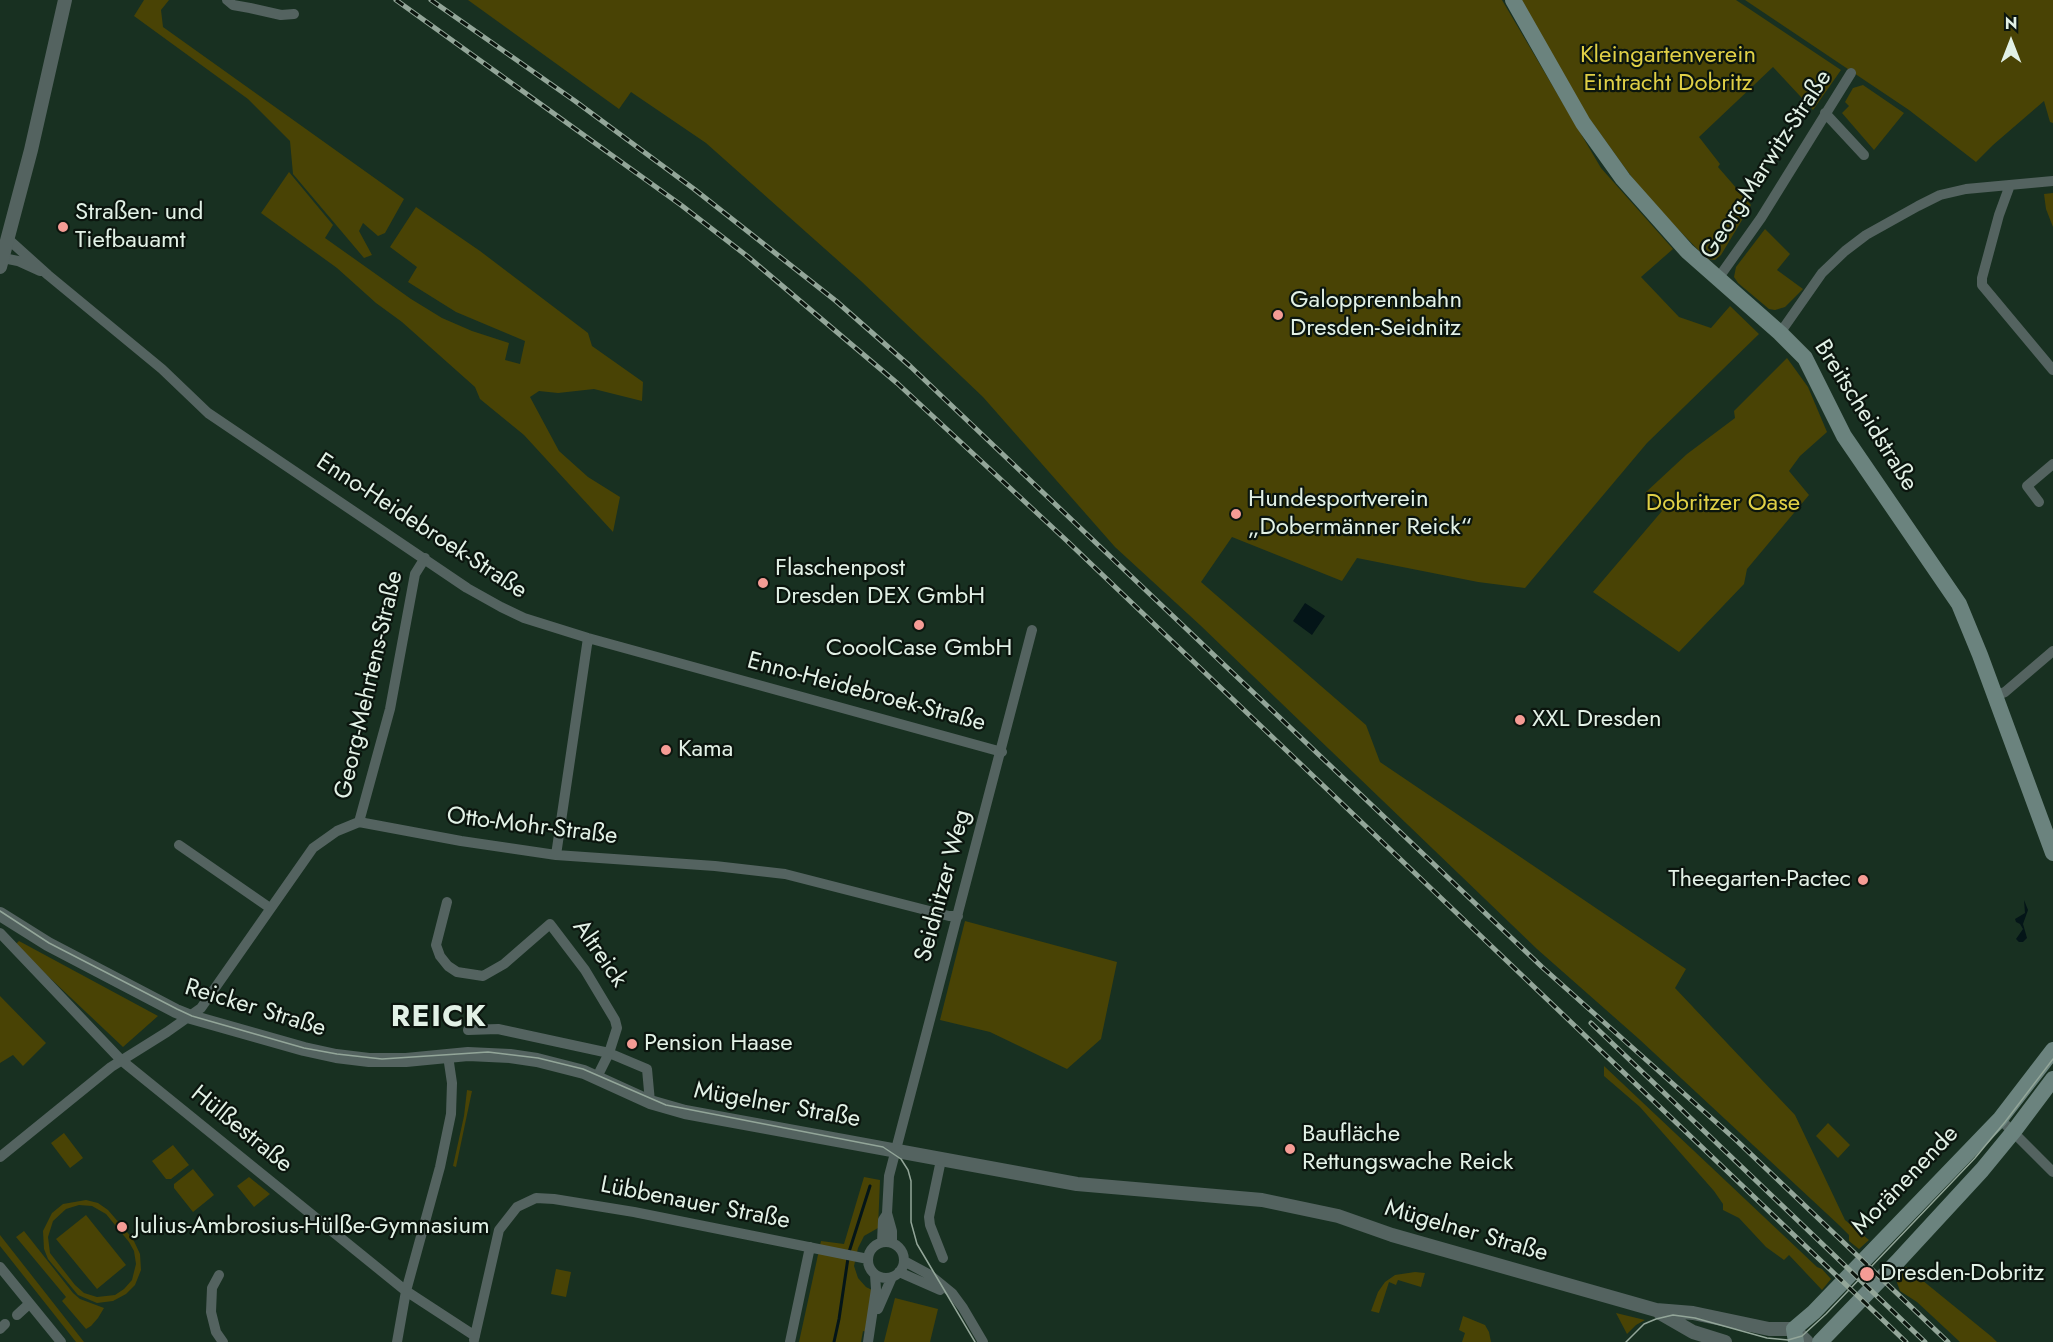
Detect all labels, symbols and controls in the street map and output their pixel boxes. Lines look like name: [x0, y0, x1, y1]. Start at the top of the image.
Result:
north arrow: [1981, 12, 2041, 72]
text: N: [2005, 12, 2017, 35]
park label: Kleingartenverein Eintracht Dobritz: [1580, 42, 1756, 98]
street label: Georg-Marwitz-Straße: [1695, 65, 1839, 265]
place label: Straßen- und Tiefbauamt: [75, 199, 203, 255]
marker: Straßen- und Tiefbauamt: [56, 220, 70, 234]
place label: Galopprennbahn Dresden-Seidnitz: [1290, 287, 1462, 343]
marker: Galopprennbahn Dresden-Seidnitz: [1271, 308, 1285, 322]
street label: Breitscheidstraße: [1807, 335, 1923, 497]
street label: Enno-Heidebroek-Straße: [310, 448, 532, 606]
place label: Hundesportverein „Dobermänner Reick“: [1248, 486, 1472, 542]
park label: Dobritzer Oase: [1646, 490, 1800, 518]
marker: Hundesportverein „Dobermänner Reick“: [1229, 507, 1243, 521]
place label: Flaschenpost Dresden DEX GmbH: [775, 555, 985, 611]
street label: Georg-Mehrtens-Straße: [330, 568, 410, 802]
marker: Flaschenpost Dresden DEX GmbH: [756, 576, 770, 590]
marker: CooolCase GmbH: [912, 618, 926, 632]
place label: CooolCase GmbH: [826, 635, 1012, 663]
street label: Enno-Heidebroek-Straße: [744, 647, 988, 739]
place label: XXL Dresden: [1532, 706, 1662, 734]
marker: XXL Dresden: [1513, 713, 1527, 727]
place label: Kama: [678, 736, 733, 764]
marker: Kama: [659, 743, 673, 757]
street label: Otto-Mohr-Straße: [445, 802, 619, 852]
street label: Seidnitzer Weg: [910, 807, 978, 965]
place label: Theegarten-Pactec: [1668, 866, 1851, 894]
marker: Theegarten-Pactec: [1856, 873, 1870, 887]
street label: Altreick: [566, 915, 632, 993]
street label: Reicker Straße: [181, 974, 329, 1044]
district label: REICK: [391, 1001, 487, 1037]
place label: Pension Haase: [644, 1030, 792, 1058]
marker: Pension Haase: [625, 1037, 639, 1051]
street label: Mügelner Straße: [691, 1077, 863, 1135]
street label: Hülßestraße: [184, 1080, 298, 1180]
street label: Moränenende: [1847, 1120, 1965, 1242]
place label: Baufläche Rettungswache Reick: [1302, 1121, 1513, 1177]
marker: Baufläche Rettungswache Reick: [1283, 1142, 1297, 1156]
street label: Lübbenauer Straße: [598, 1172, 792, 1236]
street label: Mügelner Straße: [1381, 1195, 1551, 1269]
place label: Julius-Ambrosius-Hülße-Gymnasium: [134, 1213, 490, 1241]
marker: Julius-Ambrosius-Hülße-Gymnasium: [115, 1220, 129, 1234]
place label: Dresden-Dobritz: [1880, 1260, 2044, 1288]
marker: Dresden-Dobritz: [1858, 1265, 1876, 1283]

